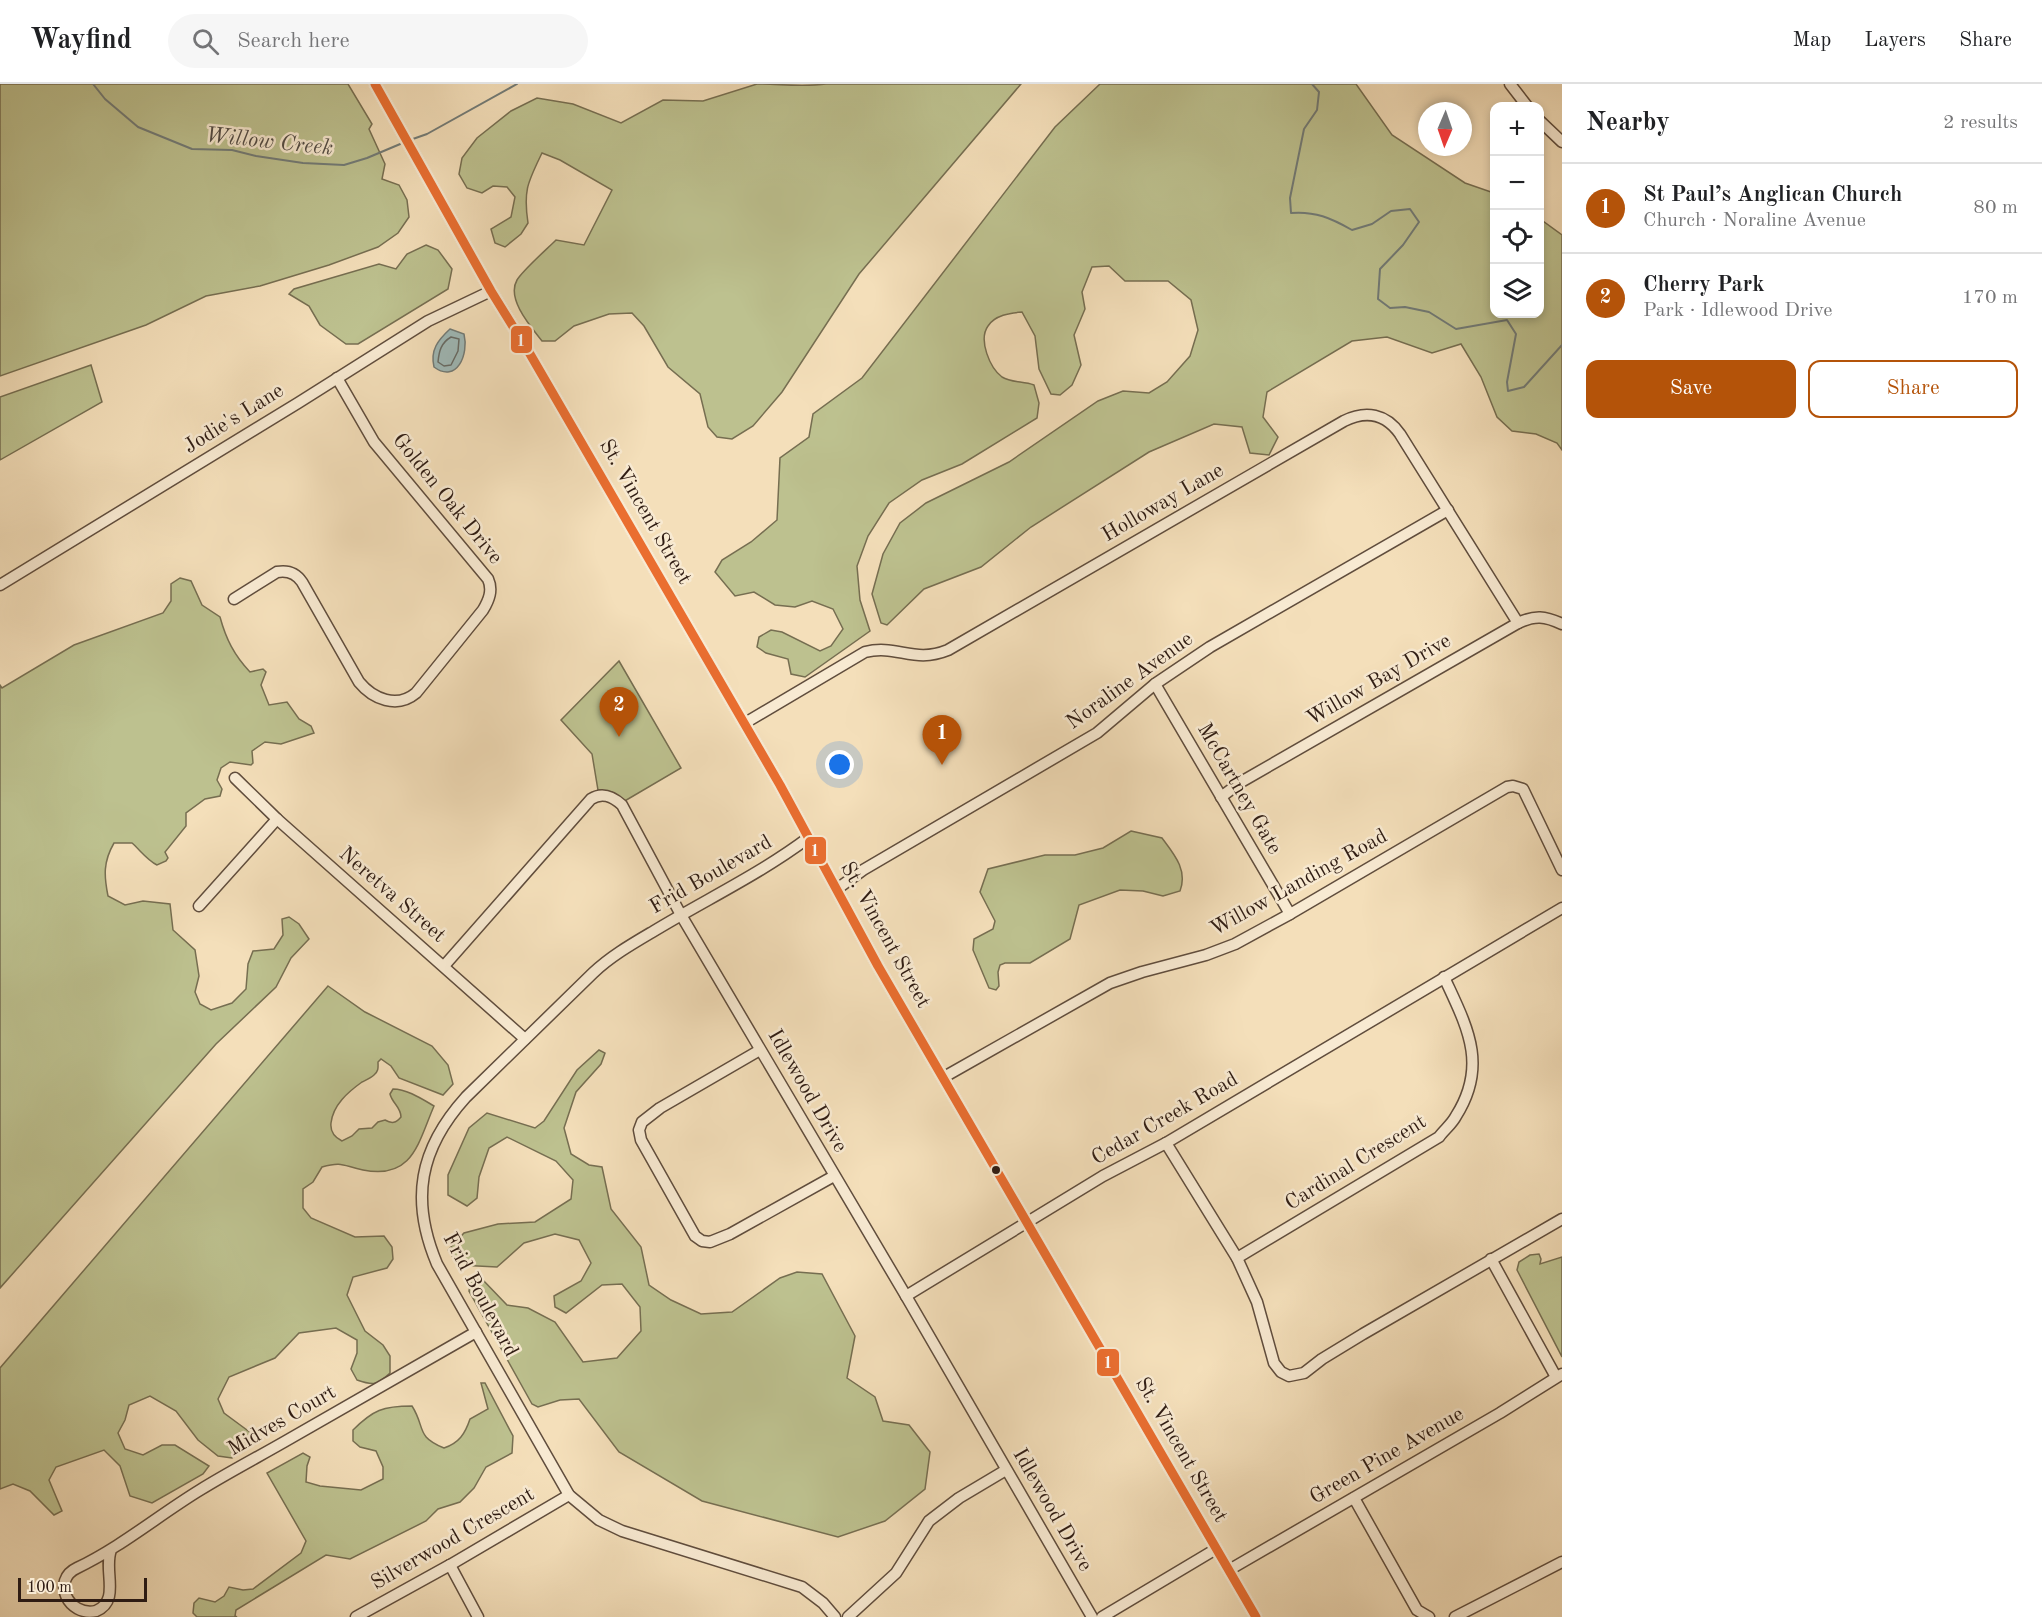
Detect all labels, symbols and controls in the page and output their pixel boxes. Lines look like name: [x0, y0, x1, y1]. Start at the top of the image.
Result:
search box: [168, 14, 588, 68]
icon: search: [189, 25, 222, 58]
text: Wayfind: [30, 27, 132, 55]
text: Search here: [237, 30, 350, 52]
text: Map: [1792, 30, 1831, 51]
text: Layers: [1864, 30, 1926, 51]
text: Share: [1959, 30, 2012, 51]
north arrow: [1418, 102, 1472, 156]
map controls: [1490, 102, 1544, 318]
button: +: [1490, 102, 1544, 156]
text: Nearby: [1586, 110, 1670, 136]
text: 2 results: [1943, 113, 2018, 133]
water label: Willow Creek: [204, 124, 334, 160]
button: −: [1490, 156, 1544, 210]
text: St Paul’s Anglican Church: [1643, 184, 1902, 206]
text: 1: [1600, 198, 1611, 218]
text: 80 m: [1973, 198, 2018, 218]
button: locate: [1490, 210, 1544, 264]
text: Church · Noraline Avenue: [1643, 211, 1866, 231]
button: layers: [1490, 264, 1544, 318]
text: Cherry Park: [1643, 274, 1765, 296]
text: 2: [1600, 288, 1611, 308]
text: 170 m: [1962, 288, 2018, 308]
text: Park · Idlewood Drive: [1643, 301, 1832, 321]
line badge: 1: [510, 325, 533, 354]
text: 1: [516, 334, 526, 350]
button: Save: [1586, 360, 1796, 418]
button: Share: [1808, 360, 2018, 418]
street label: Jodie's Lane: [180, 380, 288, 458]
street label: Golden Oak Drive: [388, 430, 506, 568]
street label: St. Vincent Street: [595, 436, 695, 588]
street label: Holloway Lane: [1099, 460, 1227, 546]
street label: Noraline Avenue: [1063, 628, 1197, 734]
street label: Willow Bay Drive: [1303, 630, 1455, 730]
pin: 2: [600, 688, 638, 737]
pin: 1: [922, 716, 962, 765]
street label: McCartney Gate: [1193, 720, 1285, 858]
your location: [825, 750, 854, 779]
street label: Willow Landing Road: [1207, 826, 1391, 940]
street label: Frid Boulevard: [646, 832, 776, 918]
line badge: 1: [804, 836, 827, 865]
street label: Neretva Street: [335, 843, 449, 947]
text: 1: [810, 844, 820, 860]
street label: St. Vincent Street: [836, 858, 934, 1012]
street label: Idlewood Drive: [763, 1026, 851, 1156]
street label: Cedar Creek Road: [1088, 1069, 1242, 1169]
street label: Cardinal Crescent: [1282, 1111, 1430, 1215]
unlabelled marker: [990, 1164, 1002, 1176]
street label: Frid Boulevard: [439, 1230, 521, 1361]
line badge: 1: [1096, 1348, 1120, 1377]
text: 1: [1103, 1356, 1113, 1372]
street label: St. Vincent Street: [1131, 1374, 1231, 1526]
street label: Midves Court: [224, 1382, 340, 1460]
street label: Green Pine Avenue: [1306, 1403, 1468, 1509]
street label: Idlewood Drive: [1008, 1445, 1096, 1575]
street label: Silverwood Crescent: [368, 1484, 538, 1594]
scale bar: [18, 1575, 147, 1602]
text: 100 m: [27, 1580, 72, 1596]

